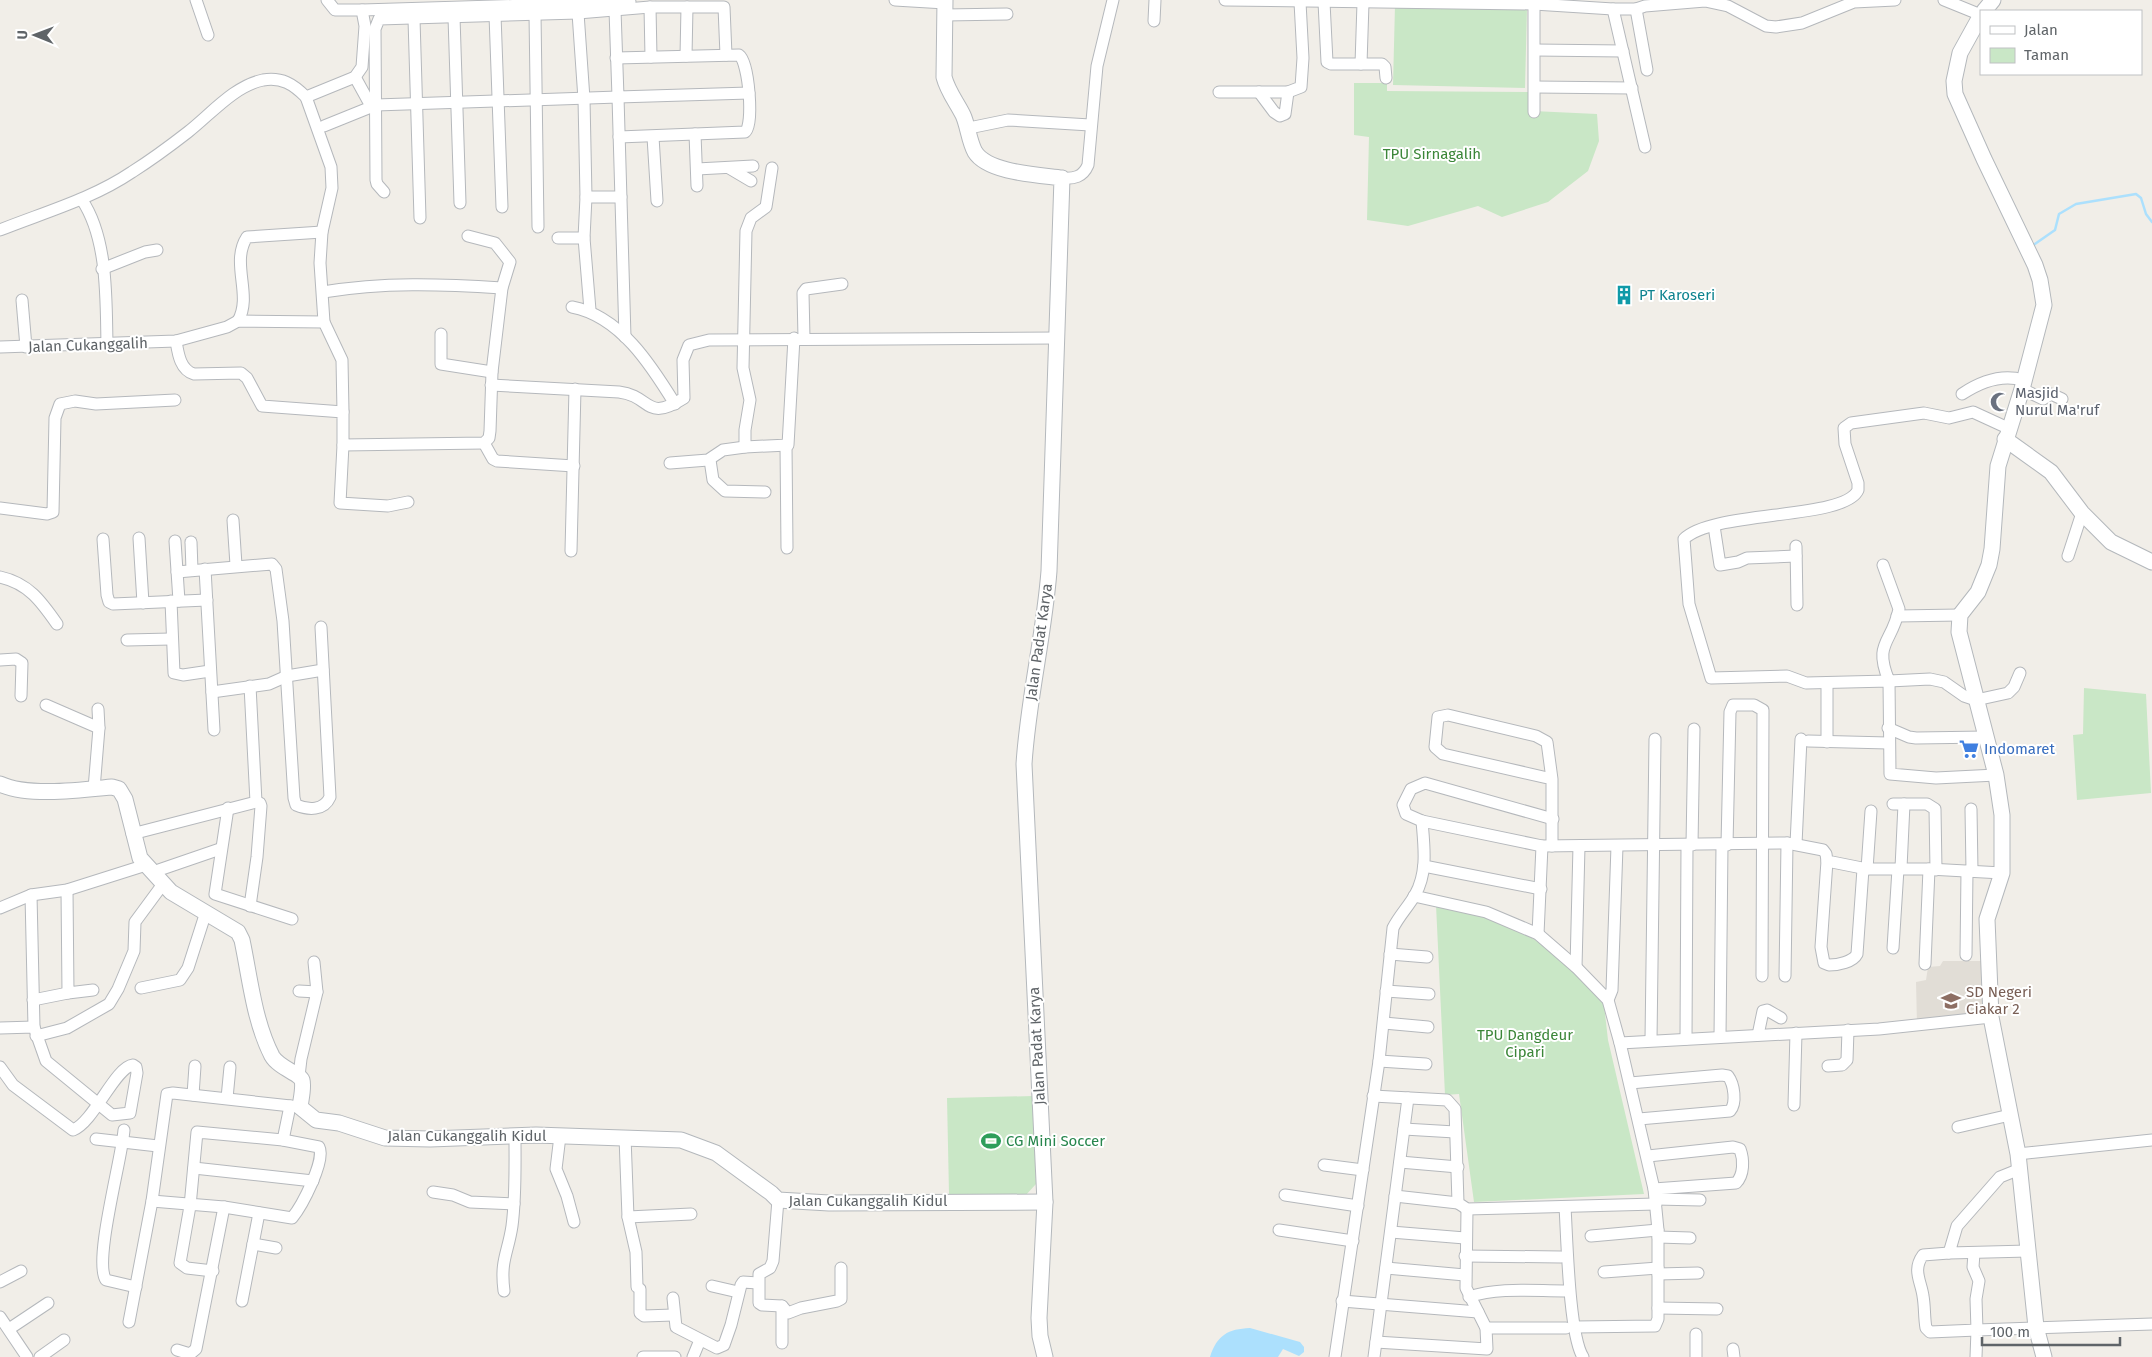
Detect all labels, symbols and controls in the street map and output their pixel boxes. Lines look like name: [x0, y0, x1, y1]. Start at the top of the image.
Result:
north arrow: [10, 10, 60, 60]
legend: [1980, 10, 2142, 75]
text: Jalan: [2024, 21, 2058, 39]
text: U: [14, 30, 31, 39]
text: Taman: [2024, 46, 2069, 64]
park label: TPU Sirnagalih: [1383, 145, 1481, 163]
building icon: PT Karoseri: [1613, 284, 1635, 306]
place label: PT Karoseri: [1639, 286, 1715, 304]
street label: Jalan Cukanggalih: [28, 334, 148, 356]
place label: Masjid Nurul Ma'ruf: [2015, 384, 2100, 419]
mosque icon: Masjid Nurul Ma'ruf: [1989, 391, 2011, 413]
street label: Jalan Padat Karya: [1022, 582, 1056, 702]
supermarket icon: Indomaret: [1958, 738, 1980, 760]
place label: Indomaret: [1984, 740, 2055, 758]
place label: SD Negeri Ciakar 2: [1966, 983, 2032, 1018]
street label: Jalan Padat Karya: [1025, 986, 1049, 1106]
school or university icon: SD Negeri Ciakar 2: [1940, 990, 1962, 1012]
park label: TPU Dangdeur Cipari: [1477, 1026, 1573, 1061]
street label: Jalan Cukanggalih Kidul: [388, 1127, 547, 1145]
sports icon: CG Mini Soccer: [980, 1130, 1002, 1152]
place label: CG Mini Soccer: [1006, 1132, 1105, 1150]
street label: Jalan Cukanggalih Kidul: [789, 1192, 948, 1210]
scale bar: [1982, 1314, 2120, 1346]
text: 100 m: [1990, 1323, 2030, 1341]

